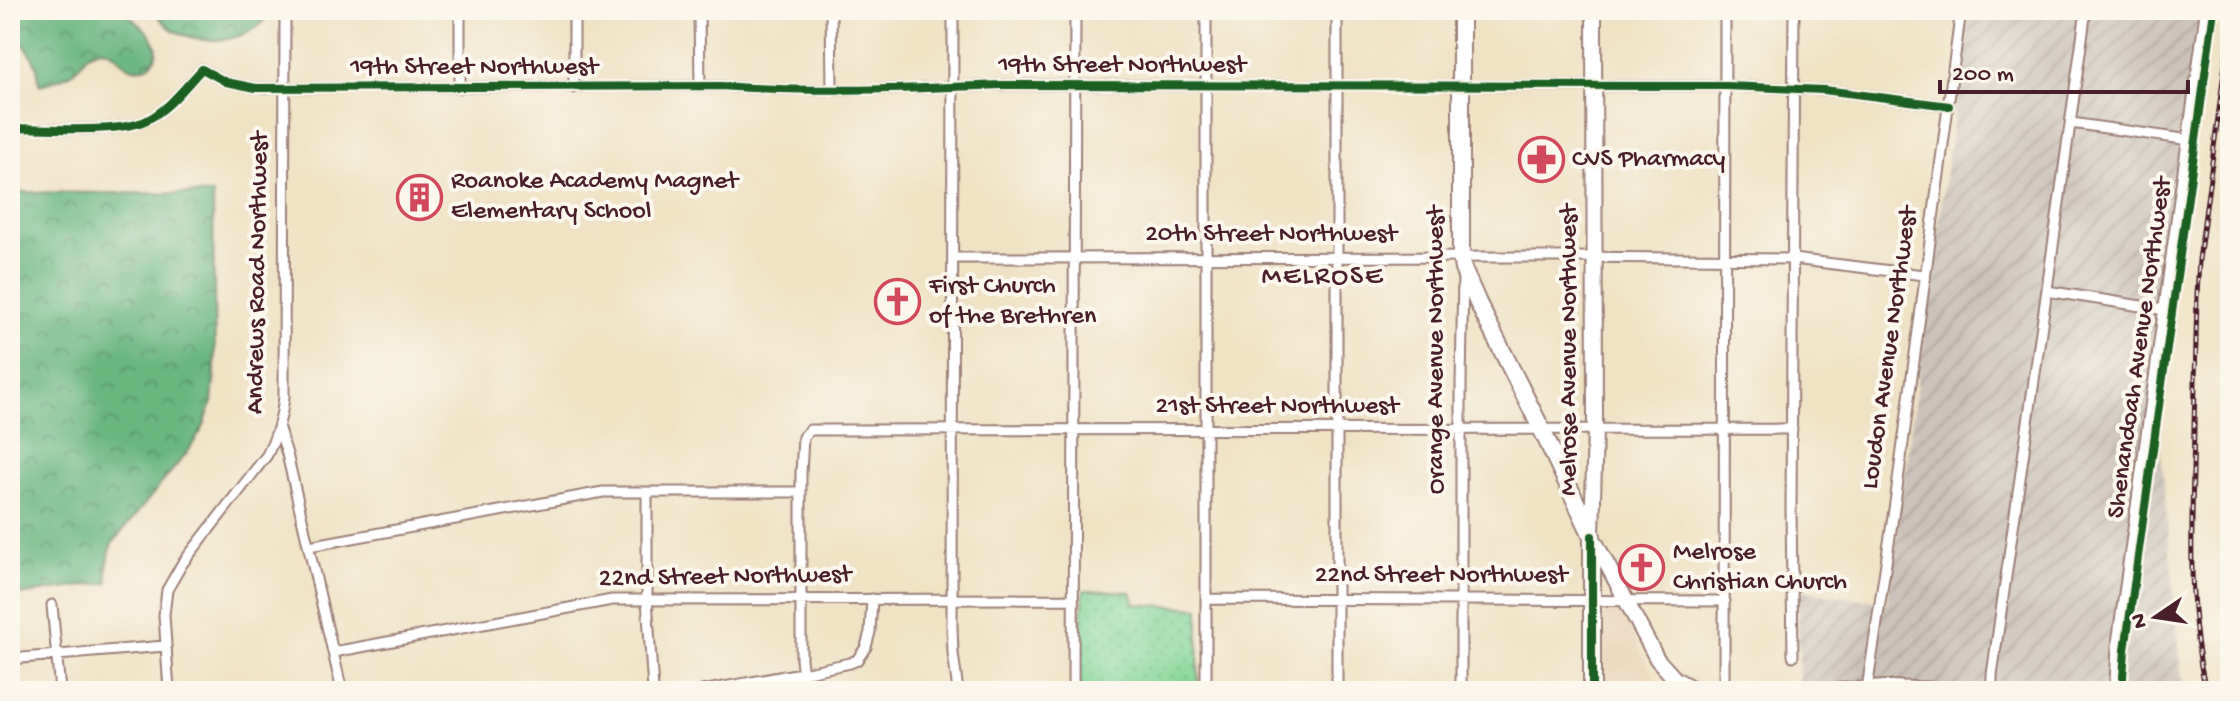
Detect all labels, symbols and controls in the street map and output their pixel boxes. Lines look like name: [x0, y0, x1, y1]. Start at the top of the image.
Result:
scale bar: [1940, 44, 2188, 94]
street label: 19th Street Northwest: [997, 51, 1248, 82]
street label: 19th Street Northwest: [349, 53, 600, 84]
text: 200 m: [1952, 61, 2014, 90]
street label: Andrews Road Northwest: [241, 129, 277, 414]
pharmacy icon: CVS Pharmacy: [1517, 136, 1565, 184]
place label: CVS Pharmacy: [1572, 145, 1725, 176]
place label: Roanoke Academy Magnet Elementary School: [451, 167, 740, 228]
building icon: Roanoke Academy Magnet Elementary School: [396, 173, 444, 221]
street label: Shenandoah Avenue Northwest: [2102, 173, 2181, 521]
street label: Melrose Avenue Northwest: [1555, 202, 1586, 496]
street label: Loudon Avenue Northwest: [1856, 202, 1926, 491]
street label: Orange Avenue Northwest: [1422, 203, 1453, 494]
street label: 20th Street Northwest: [1145, 220, 1399, 251]
district label: MELROSE: [1261, 261, 1385, 294]
place label: First Church of the Brethren: [928, 272, 1097, 333]
church icon: First Church of the Brethren: [874, 278, 922, 326]
street label: 21st Street Northwest: [1155, 392, 1401, 423]
place label: Melrose Christian Church: [1673, 538, 1847, 599]
church icon: Melrose Christian Church: [1618, 544, 1666, 592]
street label: 22nd Street Northwest: [598, 560, 854, 596]
street label: 22nd Street Northwest: [1315, 561, 1570, 592]
north arrow: [2116, 577, 2196, 657]
text: N: [2126, 611, 2155, 631]

